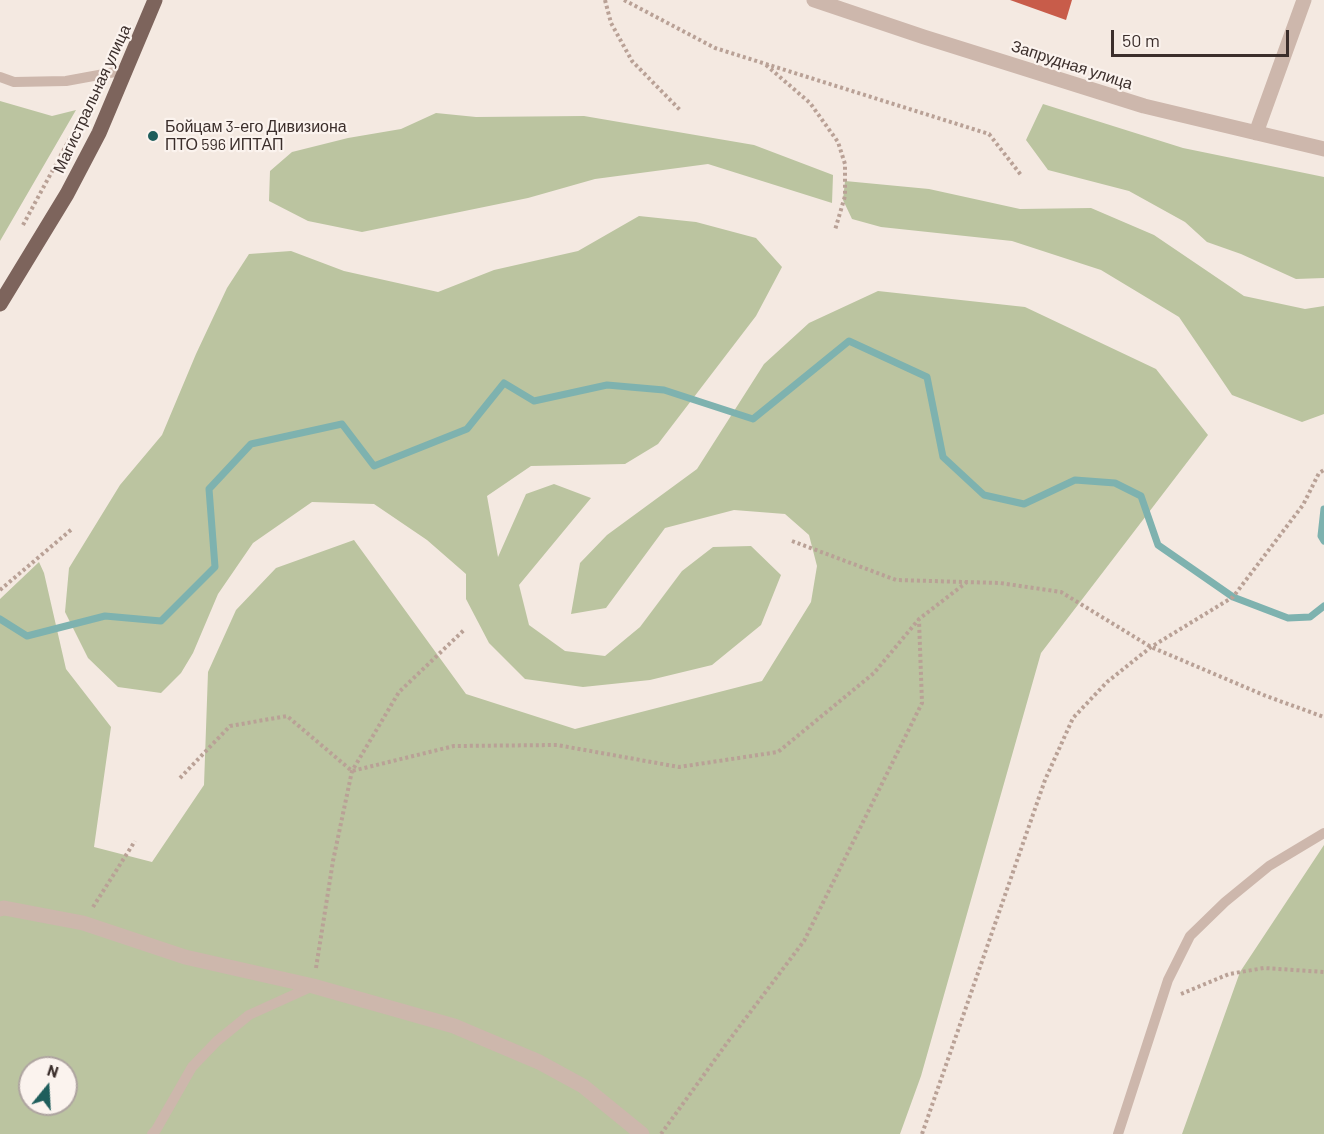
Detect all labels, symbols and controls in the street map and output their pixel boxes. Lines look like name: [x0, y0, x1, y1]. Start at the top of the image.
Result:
scale bar: [1114, 18, 1292, 56]
street label: Магистральная улица: [49, 22, 135, 176]
text: 50 m: [1122, 29, 1160, 51]
street label: Запрудная улица: [1009, 36, 1135, 94]
place label: Бойцам 3-его Дивизиона ПТО 596 ИПТАП: [165, 117, 347, 155]
marker: Бойцам 3-его Дивизиона ПТО 596 ИПТАП: [146, 129, 160, 143]
north arrow: [18, 1056, 78, 1116]
text: N: [45, 1060, 61, 1081]

